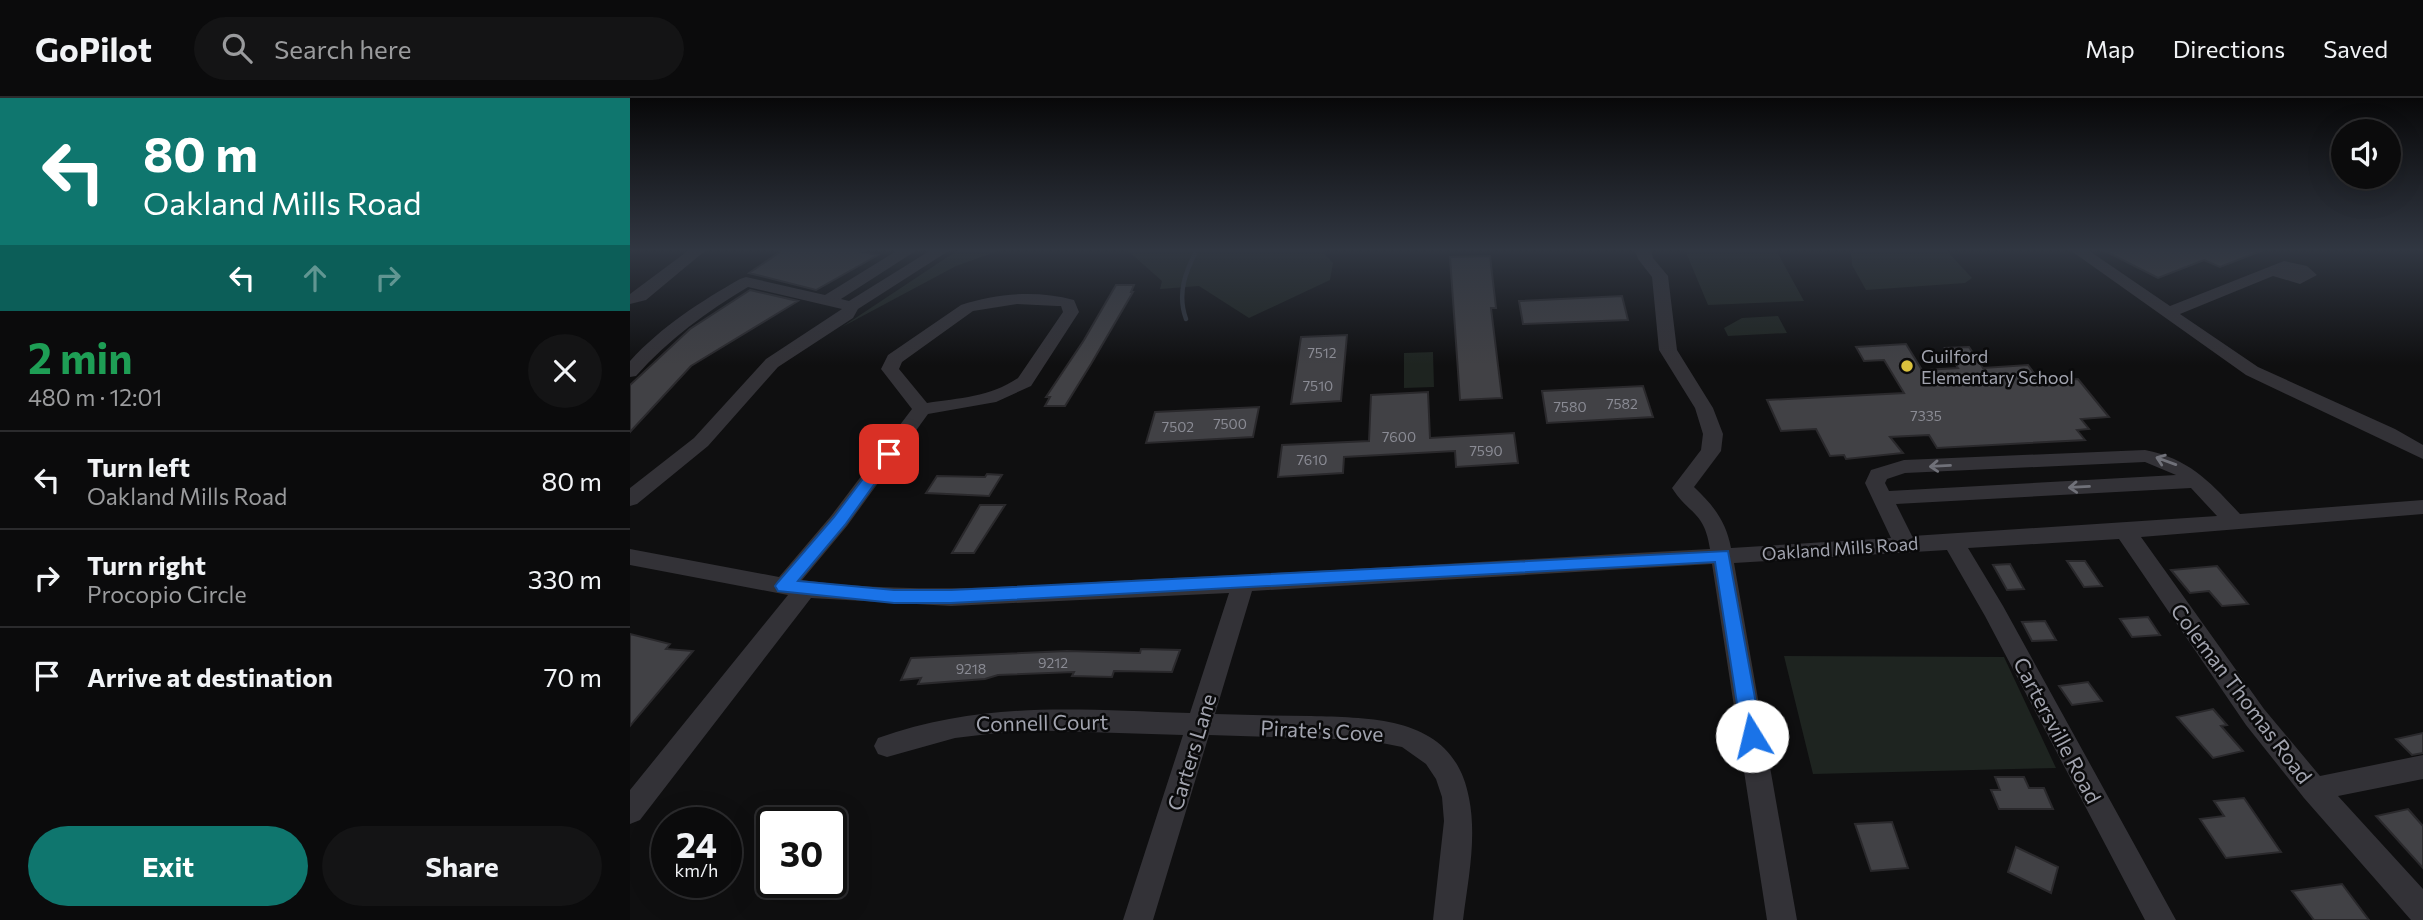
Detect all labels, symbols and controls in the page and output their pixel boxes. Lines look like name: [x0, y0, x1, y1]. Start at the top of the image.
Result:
search box: [194, 17, 684, 80]
text: GoPilot: [35, 28, 152, 69]
icon: search: [218, 29, 256, 67]
text: Search here: [274, 33, 411, 64]
text: Map: [2085, 34, 2135, 63]
text: Directions: [2173, 34, 2285, 63]
text: Saved: [2323, 34, 2388, 63]
map controls: [2331, 119, 2401, 189]
button: sound: [2331, 119, 2401, 189]
text: 80 m: [143, 122, 258, 182]
icon: left: [28, 126, 119, 217]
text: Oakland Mills Road: [143, 182, 422, 222]
icon: left: [223, 259, 261, 297]
icon: ahead: [296, 259, 334, 297]
icon: right: [369, 259, 407, 297]
text: 2 min: [28, 331, 133, 383]
button: close: [528, 334, 602, 408]
house number: 7512: [1307, 344, 1337, 361]
place label: Guilford Elementary School: [1921, 345, 2074, 388]
marker: Guilford Elementary School: [1899, 358, 1915, 374]
house number: 7510: [1303, 377, 1333, 394]
text: 480 m · 12:01: [28, 383, 162, 411]
house number: 7582: [1606, 395, 1638, 412]
house number: 7580: [1553, 398, 1587, 415]
house number: 7335: [1910, 407, 1942, 424]
house number: 7500: [1213, 415, 1247, 432]
house number: 7502: [1162, 418, 1194, 435]
pin: [859, 424, 919, 484]
house number: 7600: [1382, 428, 1416, 445]
icon: arrive: [870, 435, 908, 473]
house number: 7590: [1469, 442, 1503, 459]
text: Turn left: [87, 451, 190, 482]
house number: 7610: [1297, 451, 1327, 468]
one-way arrow: [2156, 454, 2178, 466]
one-way arrow: [1929, 459, 1952, 472]
icon: left: [28, 461, 66, 499]
text: 80 m: [542, 465, 602, 496]
one-way arrow: [2068, 481, 2091, 494]
text: Oakland Mills Road: [87, 482, 287, 510]
street label: Oakland Mills Road: [1761, 532, 1919, 564]
text: Turn right: [87, 549, 206, 580]
icon: right: [28, 559, 66, 597]
text: 330 m: [528, 563, 602, 594]
text: Procopio Circle: [87, 580, 247, 608]
street label: Coleman Thomas Road: [2166, 598, 2318, 788]
street label: Cartersville Road: [2009, 653, 2107, 807]
house number: 9212: [1038, 654, 1068, 671]
icon: arrive: [28, 657, 66, 695]
house number: 9218: [956, 660, 986, 677]
text: Arrive at destination: [87, 661, 333, 692]
text: 70 m: [544, 661, 602, 692]
street label: Carters Lane: [1161, 690, 1221, 814]
position arrow: [1715, 699, 1789, 773]
street label: Connell Court: [976, 708, 1108, 736]
street label: Pirate's Cove: [1260, 714, 1384, 746]
speed limit sign: 30: [756, 807, 847, 898]
text: 24: [676, 822, 717, 865]
button: Exit: [28, 826, 308, 906]
button: Share: [322, 826, 602, 906]
text: km/h: [675, 859, 718, 881]

